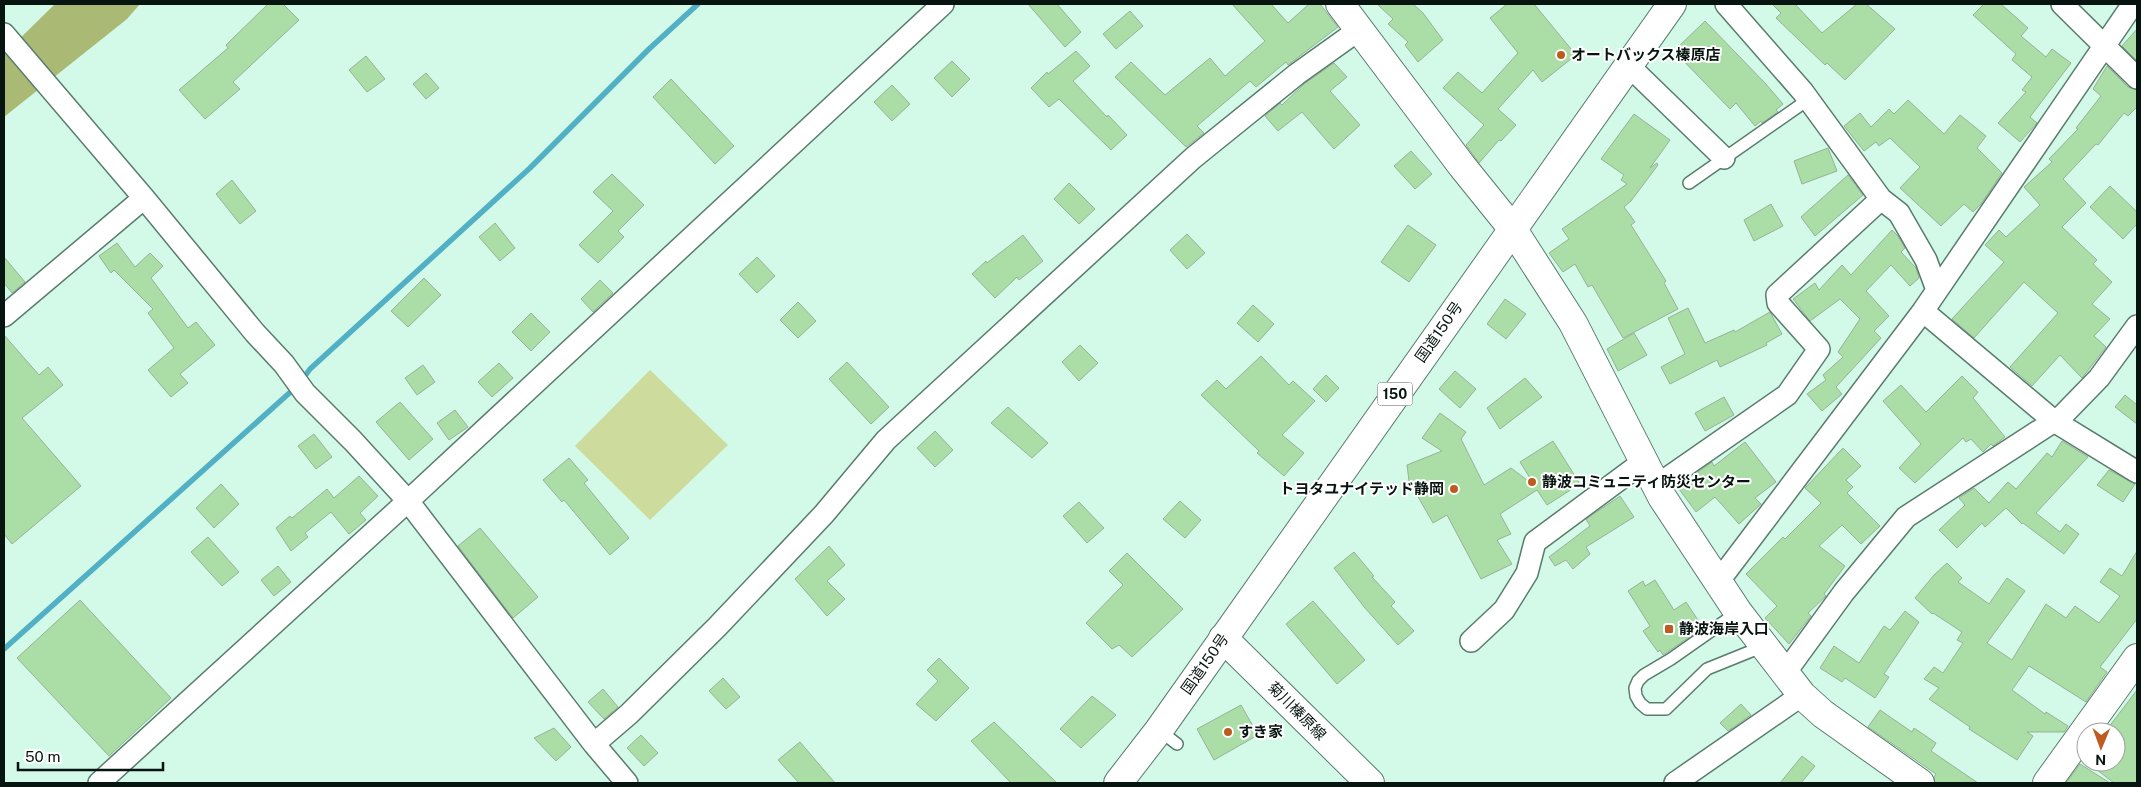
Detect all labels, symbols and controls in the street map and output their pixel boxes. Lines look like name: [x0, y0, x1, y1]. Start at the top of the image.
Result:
place label: オートバックス榛原店: [1571, 46, 1721, 63]
marker: オートバックス榛原店: [1555, 49, 1567, 61]
street label: 国道150号: [1412, 298, 1466, 365]
road number: 150: [1378, 382, 1412, 406]
place label: 静波コミュニティ防災センター: [1542, 473, 1751, 490]
marker: 静波コミュニティ防災センター: [1526, 476, 1538, 488]
place label: トヨタユナイテッド静岡: [1279, 480, 1444, 497]
marker: トヨタユナイテッド静岡: [1448, 483, 1460, 495]
place label: 静波海岸入口: [1679, 620, 1769, 637]
marker: 静波海岸入口: [1663, 623, 1675, 635]
street label: 国道150号: [1178, 630, 1232, 697]
street label: 菊川榛原線: [1265, 678, 1330, 743]
north arrow: [2076, 722, 2126, 772]
place label: すき家: [1238, 723, 1283, 740]
marker: すき家: [1222, 726, 1234, 738]
scale bar: [18, 740, 162, 772]
text: 50 m: [25, 748, 60, 765]
text: N: [2095, 752, 2106, 768]

